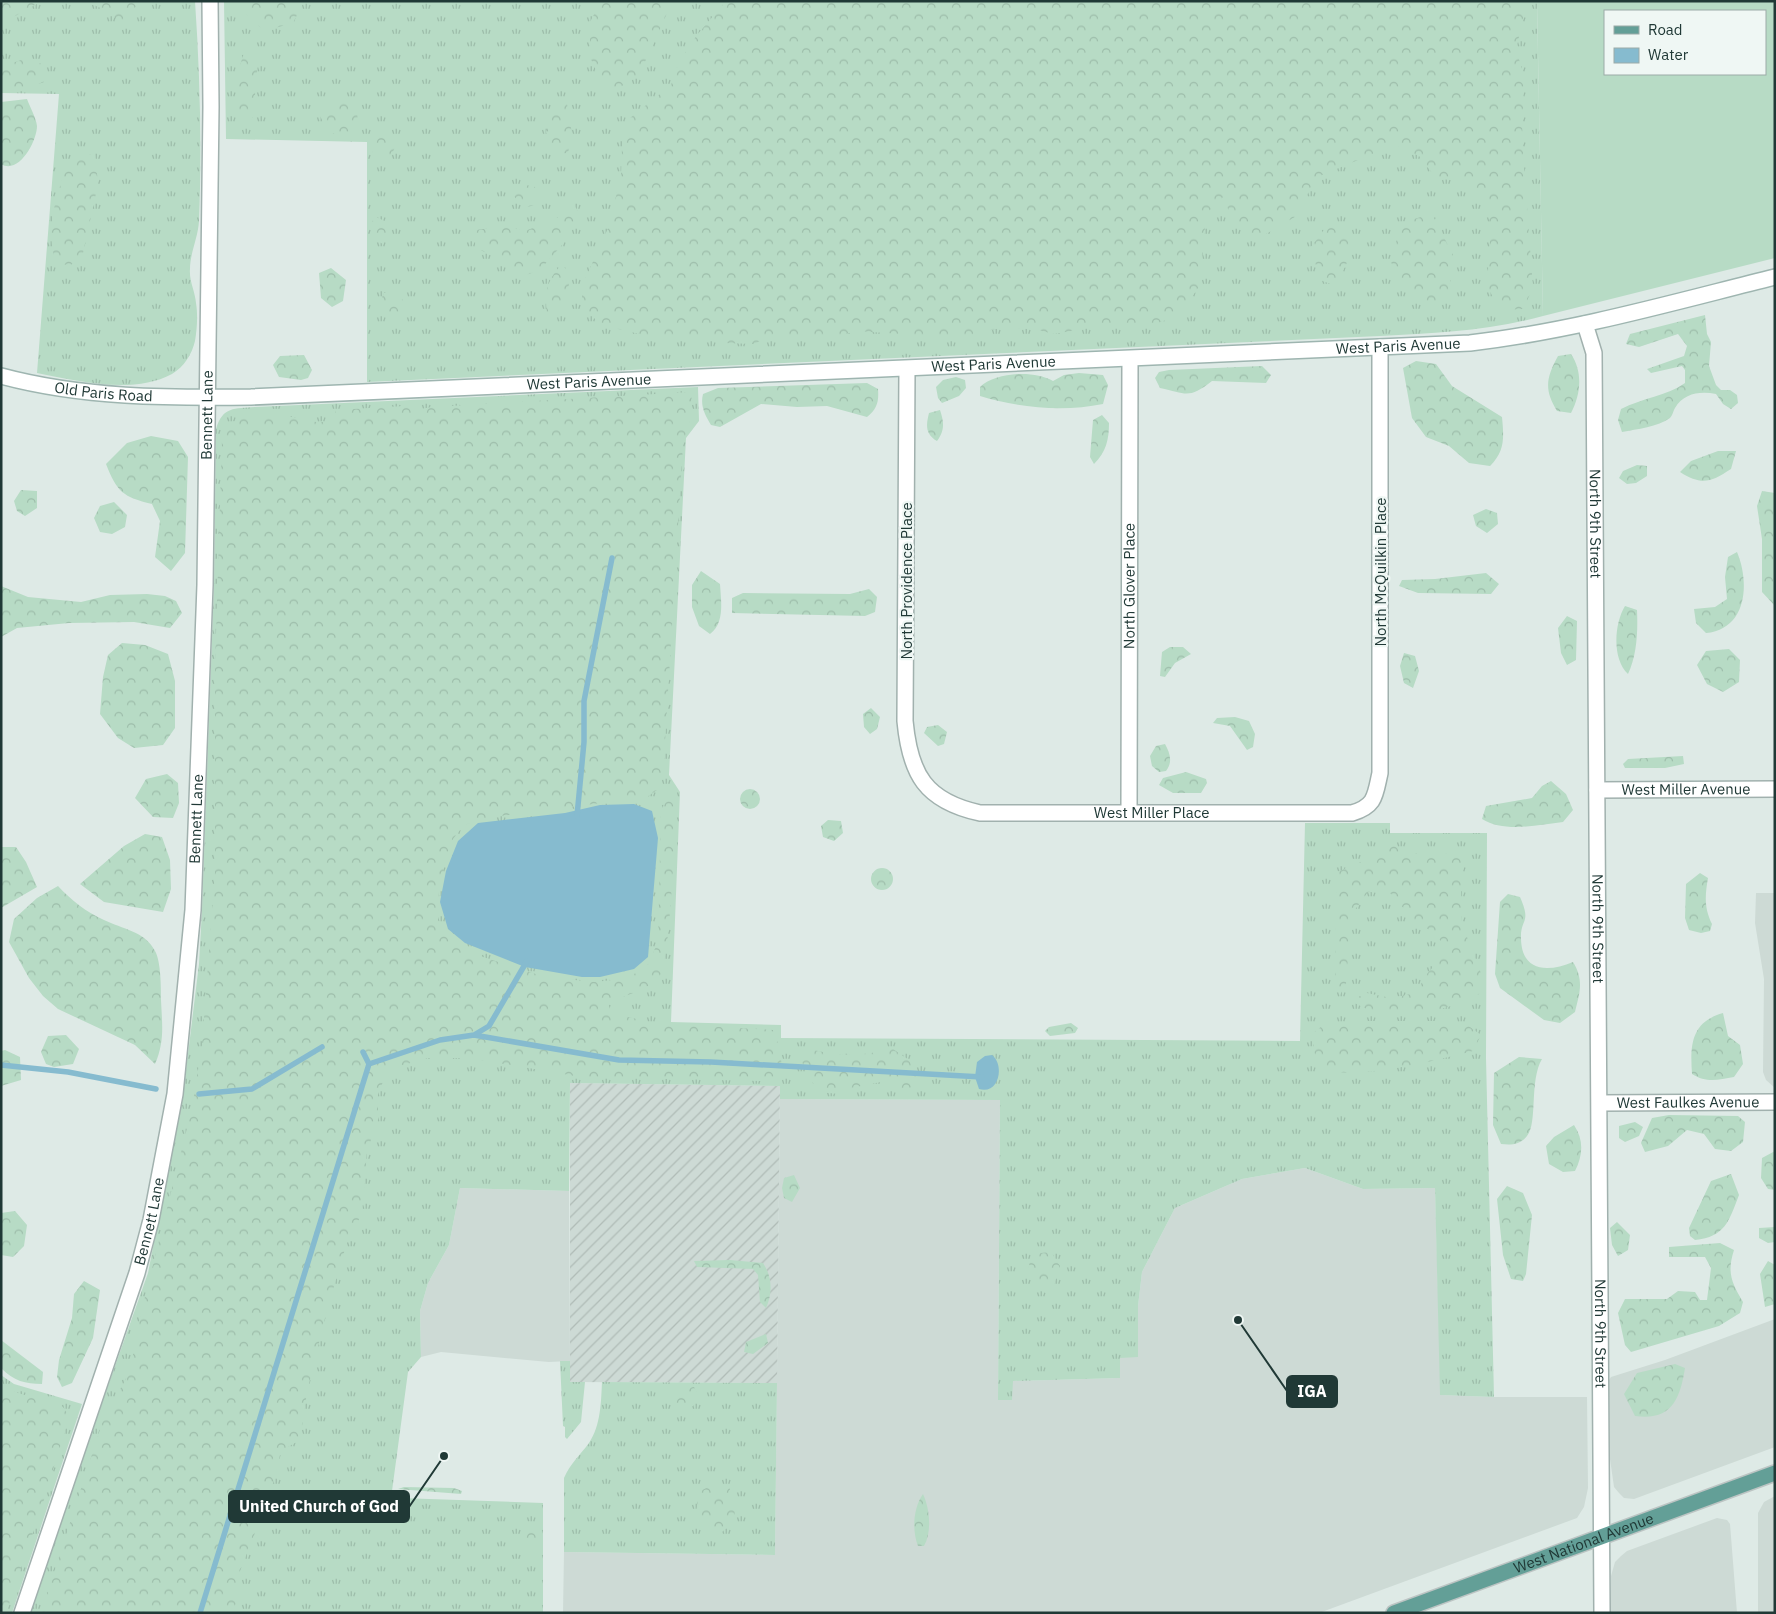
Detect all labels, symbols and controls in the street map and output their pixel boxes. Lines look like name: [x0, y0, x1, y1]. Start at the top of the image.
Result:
legend: [1604, 10, 1766, 75]
text: Road: [1648, 20, 1683, 39]
text: Water: [1648, 45, 1689, 64]
street label: West Paris Avenue: [1335, 333, 1461, 358]
street label: West Paris Avenue: [931, 351, 1056, 376]
street label: West Paris Avenue: [526, 369, 652, 394]
street label: Bennett Lane: [197, 370, 217, 460]
street label: Old Paris Road: [53, 378, 153, 405]
street label: North 9th Street: [1586, 469, 1605, 578]
street label: North McQuilkin Place: [1371, 497, 1390, 647]
street label: North Providence Place: [897, 502, 916, 660]
street label: North Glover Place: [1119, 523, 1139, 649]
street label: Bennett Lane: [185, 774, 207, 864]
street label: West Miller Avenue: [1621, 779, 1751, 799]
street label: West Miller Place: [1094, 803, 1210, 822]
street label: North 9th Street: [1588, 874, 1608, 983]
street label: West Faulkes Avenue: [1617, 1092, 1759, 1112]
street label: Bennett Lane: [129, 1176, 168, 1267]
street label: North 9th Street: [1591, 1279, 1611, 1388]
callout: IGA: [1287, 1376, 1337, 1407]
text: IGA: [1297, 1381, 1327, 1401]
callout: United Church of God: [229, 1491, 409, 1522]
text: United Church of God: [239, 1496, 399, 1516]
street label: West National Avenue: [1511, 1508, 1656, 1577]

